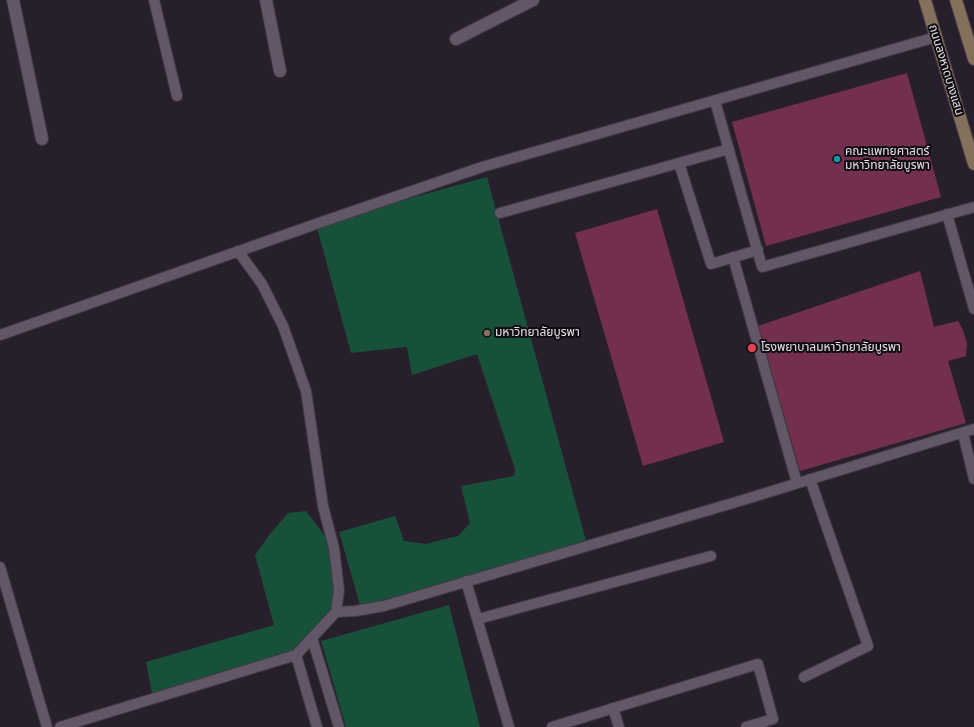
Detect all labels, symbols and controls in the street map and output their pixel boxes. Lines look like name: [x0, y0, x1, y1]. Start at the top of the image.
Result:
street label: ถนนลงหาดบางแสน: [925, 23, 967, 117]
place label: คณะแพทยศาสตร์ มหาวิทยาลัยบูรพา: [845, 145, 930, 173]
marker: คณะแพทยศาสตร์ มหาวิทยาลัยบูรพา: [832, 154, 842, 164]
place label: มหาวิทยาลัยบูรพา: [495, 326, 580, 340]
marker: มหาวิทยาลัยบูรพา: [482, 328, 492, 338]
place label: โรงพยาบาลมหาวิทยาลัยบูรพา: [761, 341, 901, 355]
marker: โรงพยาบาลมหาวิทยาลัยบูรพา: [746, 342, 758, 354]

